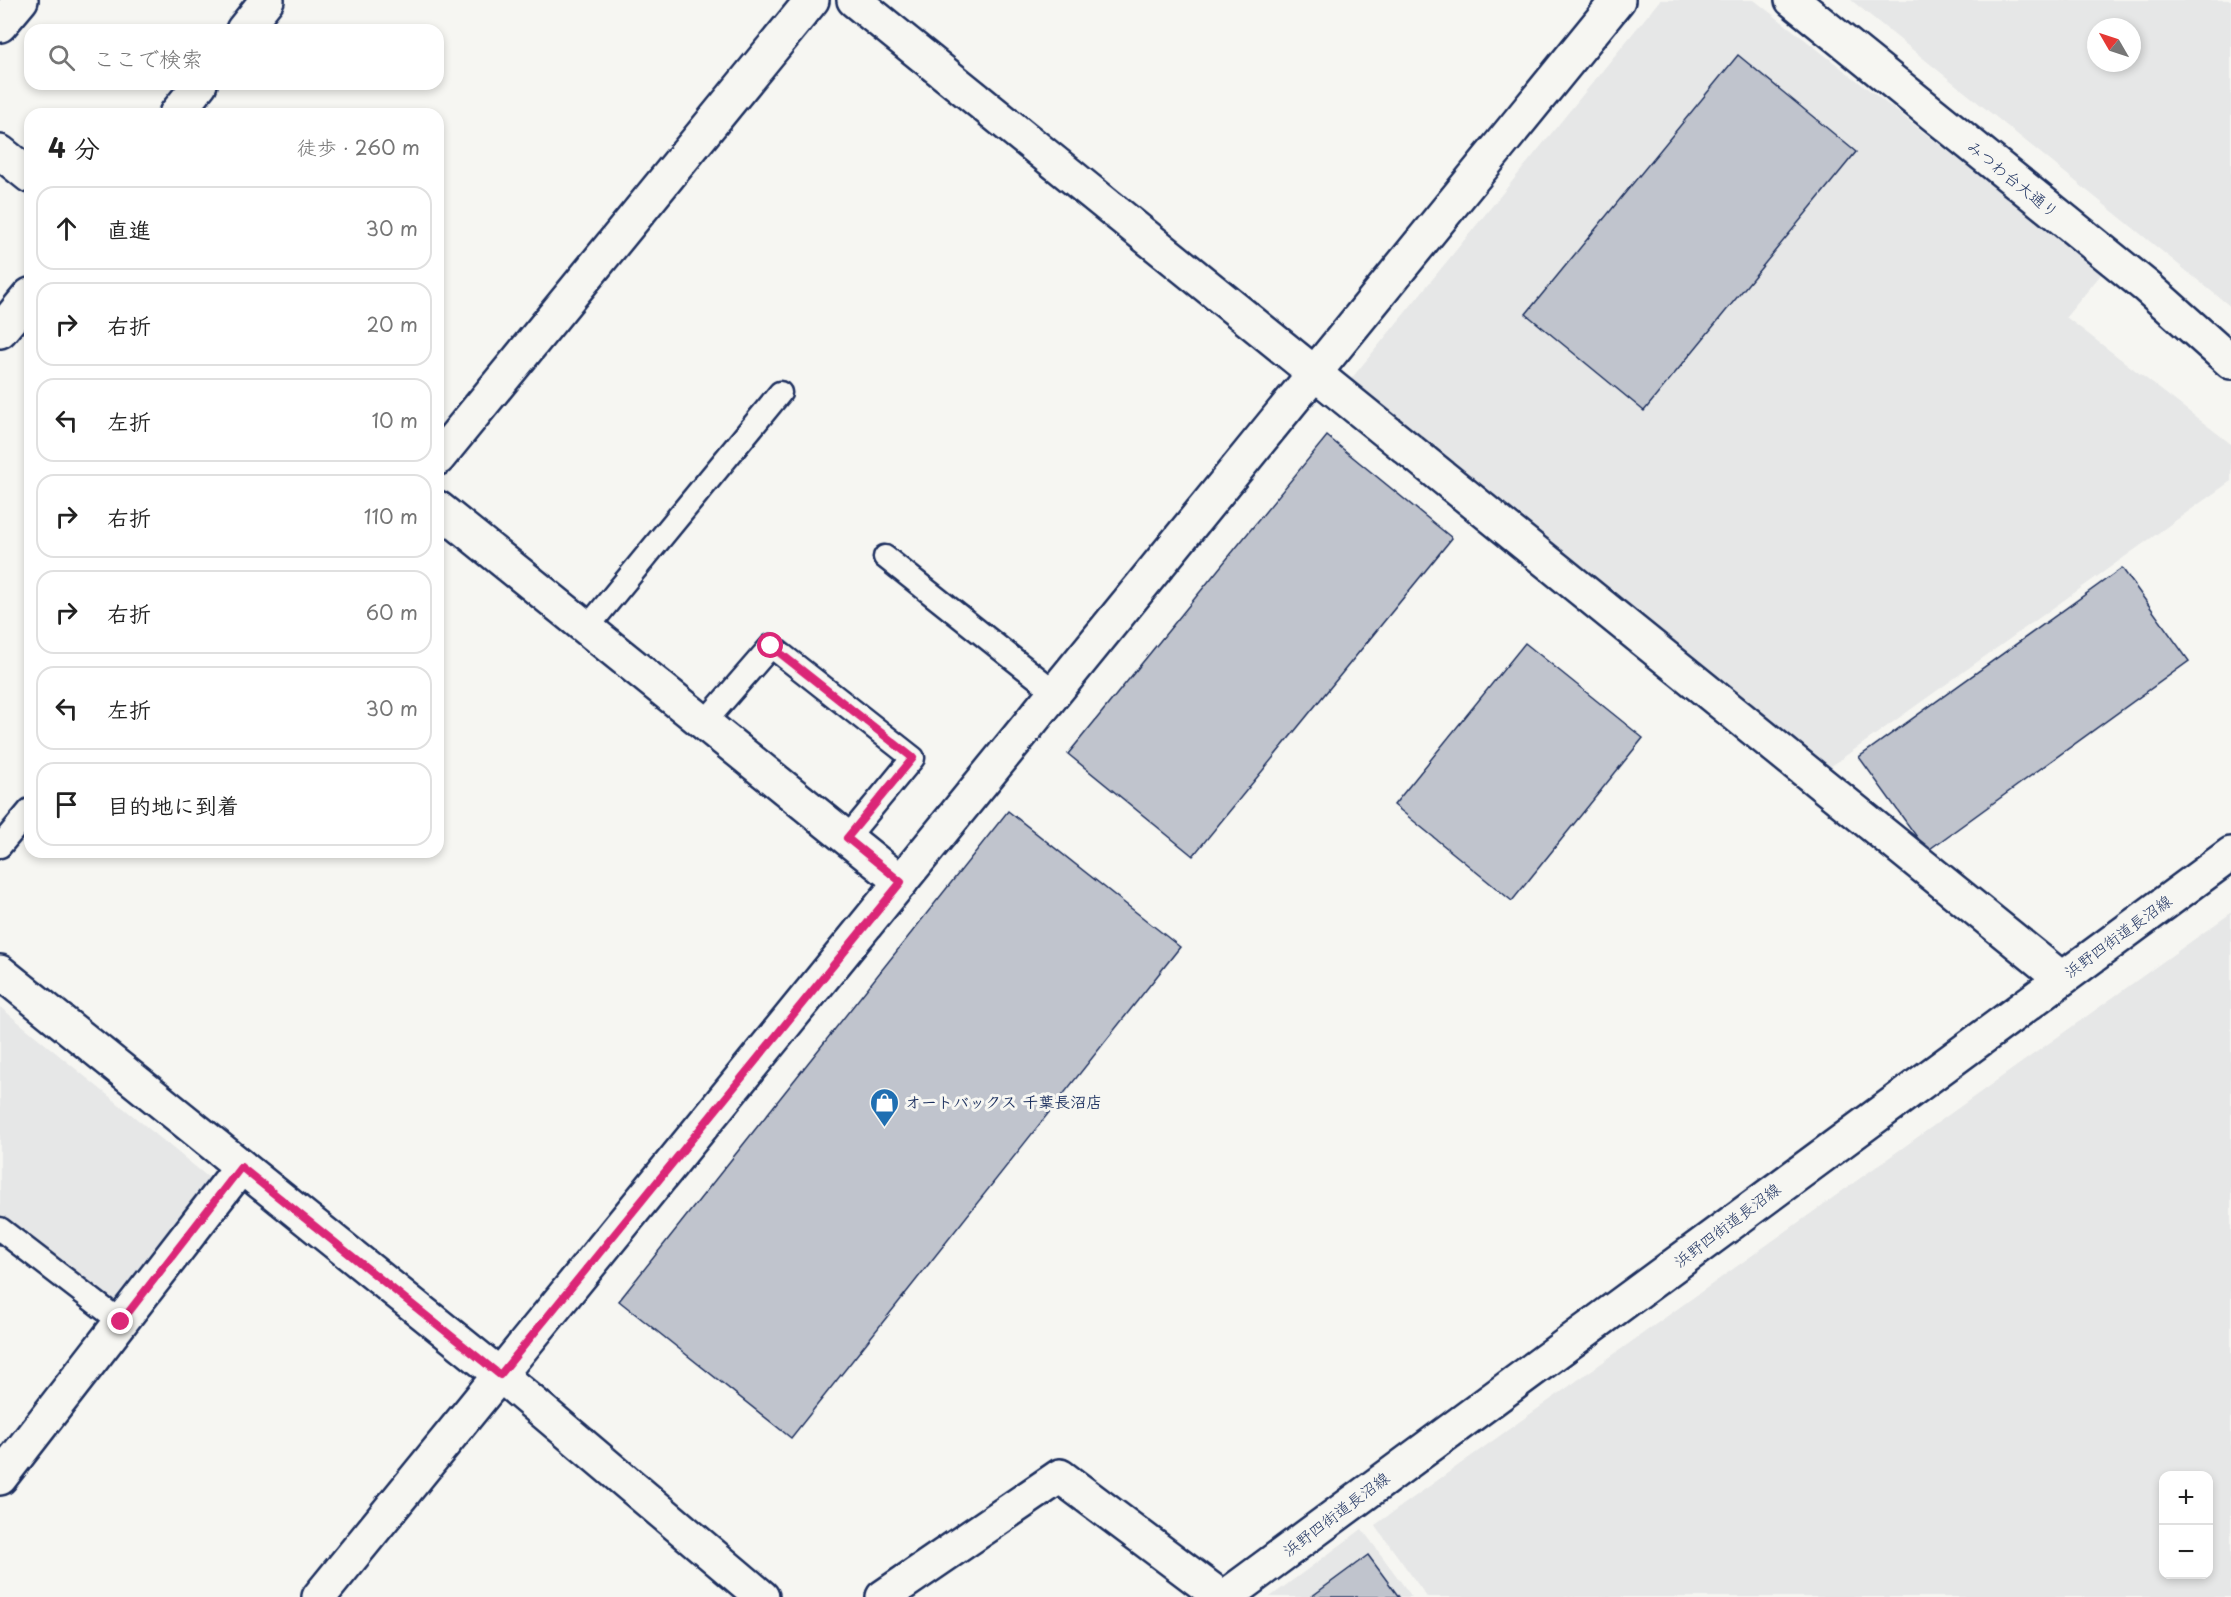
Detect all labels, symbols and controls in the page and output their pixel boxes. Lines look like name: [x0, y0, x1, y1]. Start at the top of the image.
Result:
north arrow: [2087, 18, 2141, 72]
search box: [24, 24, 444, 90]
icon: search: [45, 41, 78, 74]
text: ここで検索: [93, 41, 203, 74]
text: 4 分: [48, 128, 100, 167]
text: 徒歩 · 260 m: [297, 132, 420, 162]
street label: みつわ台大通り: [1963, 134, 2065, 223]
icon: ahead: [50, 212, 83, 245]
text: 直進: [107, 212, 151, 245]
text: 30 m: [365, 213, 418, 243]
icon: right: [50, 308, 83, 341]
text: 右折: [107, 308, 151, 341]
text: 20 m: [366, 309, 418, 339]
icon: left: [50, 404, 83, 437]
text: 左折: [107, 404, 151, 437]
text: 10 m: [371, 405, 418, 435]
icon: right: [50, 500, 83, 533]
text: 右折: [107, 500, 151, 533]
text: 110 m: [364, 501, 418, 531]
icon: right: [50, 596, 83, 629]
text: 右折: [107, 596, 151, 629]
text: 60 m: [366, 597, 418, 627]
route start: [757, 632, 783, 658]
icon: left: [50, 692, 83, 725]
text: 左折: [107, 692, 151, 725]
text: 30 m: [365, 693, 418, 723]
icon: arrive: [50, 788, 83, 821]
text: 目的地に到着: [107, 788, 239, 821]
street label: 浜野四街道長沼線: [2059, 888, 2176, 983]
shop icon: オートバックス 千葉長沼店: [868, 1086, 900, 1128]
place label: オートバックス 千葉長沼店: [905, 1089, 1102, 1113]
street label: 浜野四街道長沼線: [1668, 1176, 1785, 1272]
route end: [107, 1308, 133, 1334]
street label: 浜野四街道長沼線: [1277, 1465, 1394, 1561]
map controls: [2159, 1471, 2213, 1579]
button: +: [2159, 1471, 2213, 1525]
button: −: [2159, 1525, 2213, 1579]

